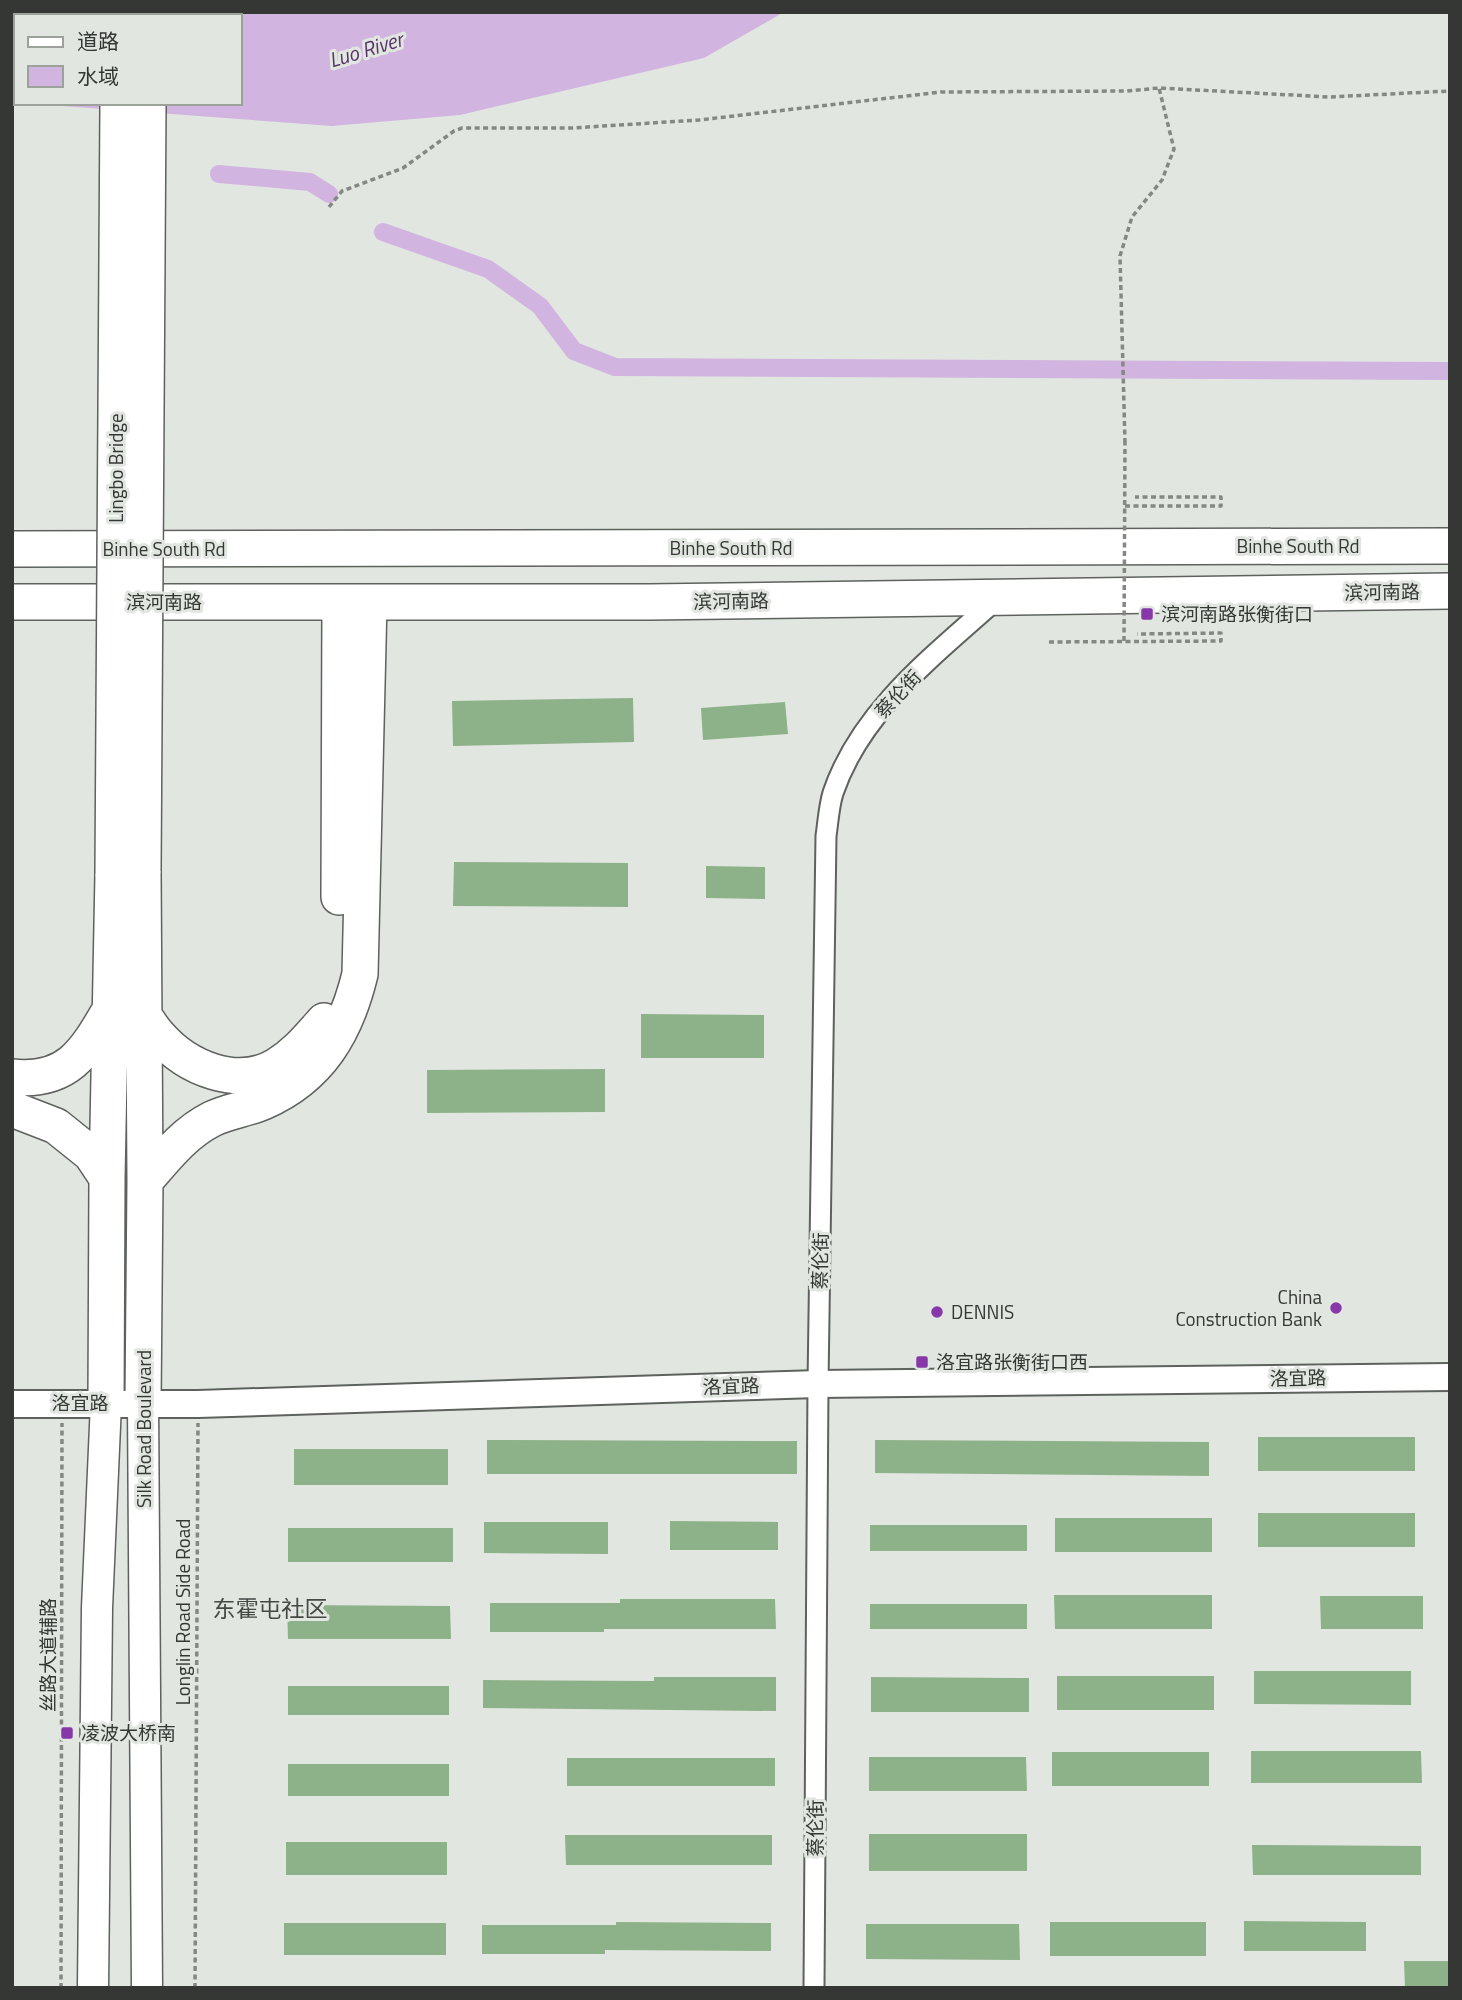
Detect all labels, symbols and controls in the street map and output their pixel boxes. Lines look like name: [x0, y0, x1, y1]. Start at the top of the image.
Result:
legend: [14, 14, 242, 105]
water label: Luo River: [325, 22, 409, 75]
text: 道路: [77, 25, 119, 57]
text: 水域: [77, 60, 119, 92]
street label: Lingbo Bridge: [101, 413, 130, 523]
street label: Binhe South Rd: [1236, 531, 1360, 560]
street label: Binhe South Rd: [669, 533, 793, 562]
street label: Binhe South Rd: [102, 534, 226, 563]
street label: 滨河南路: [1344, 576, 1420, 607]
street label: 滨河南路: [693, 585, 769, 616]
street label: 滨河南路: [126, 587, 202, 616]
place label: 滨河南路张衡街口: [1161, 599, 1313, 628]
marker: 滨河南路张衡街口: [1139, 606, 1155, 622]
street label: 蔡伦街: [868, 663, 928, 724]
street label: 蔡伦街: [805, 1232, 834, 1290]
place label: China Construction Bank: [1175, 1282, 1322, 1333]
place label: DENNIS: [951, 1297, 1014, 1326]
marker: China Construction Bank: [1328, 1300, 1344, 1316]
marker: DENNIS: [929, 1304, 945, 1320]
place label: 洛宜路张衡街口西: [936, 1347, 1088, 1376]
street label: Silk Road Boulevard: [129, 1350, 158, 1508]
marker: 洛宜路张衡街口西: [914, 1354, 930, 1370]
street label: 洛宜路: [1269, 1363, 1327, 1392]
street label: 洛宜路: [702, 1370, 760, 1401]
street label: 洛宜路: [51, 1388, 109, 1417]
street label: Longlin Road Side Road: [168, 1519, 197, 1705]
district label: 东霍屯社区: [213, 1591, 328, 1626]
street label: 丝路大道辅路: [33, 1598, 62, 1712]
place label: 凌波大桥南: [81, 1718, 176, 1747]
marker: 凌波大桥南: [59, 1725, 75, 1741]
street label: 蔡伦街: [800, 1799, 829, 1857]

